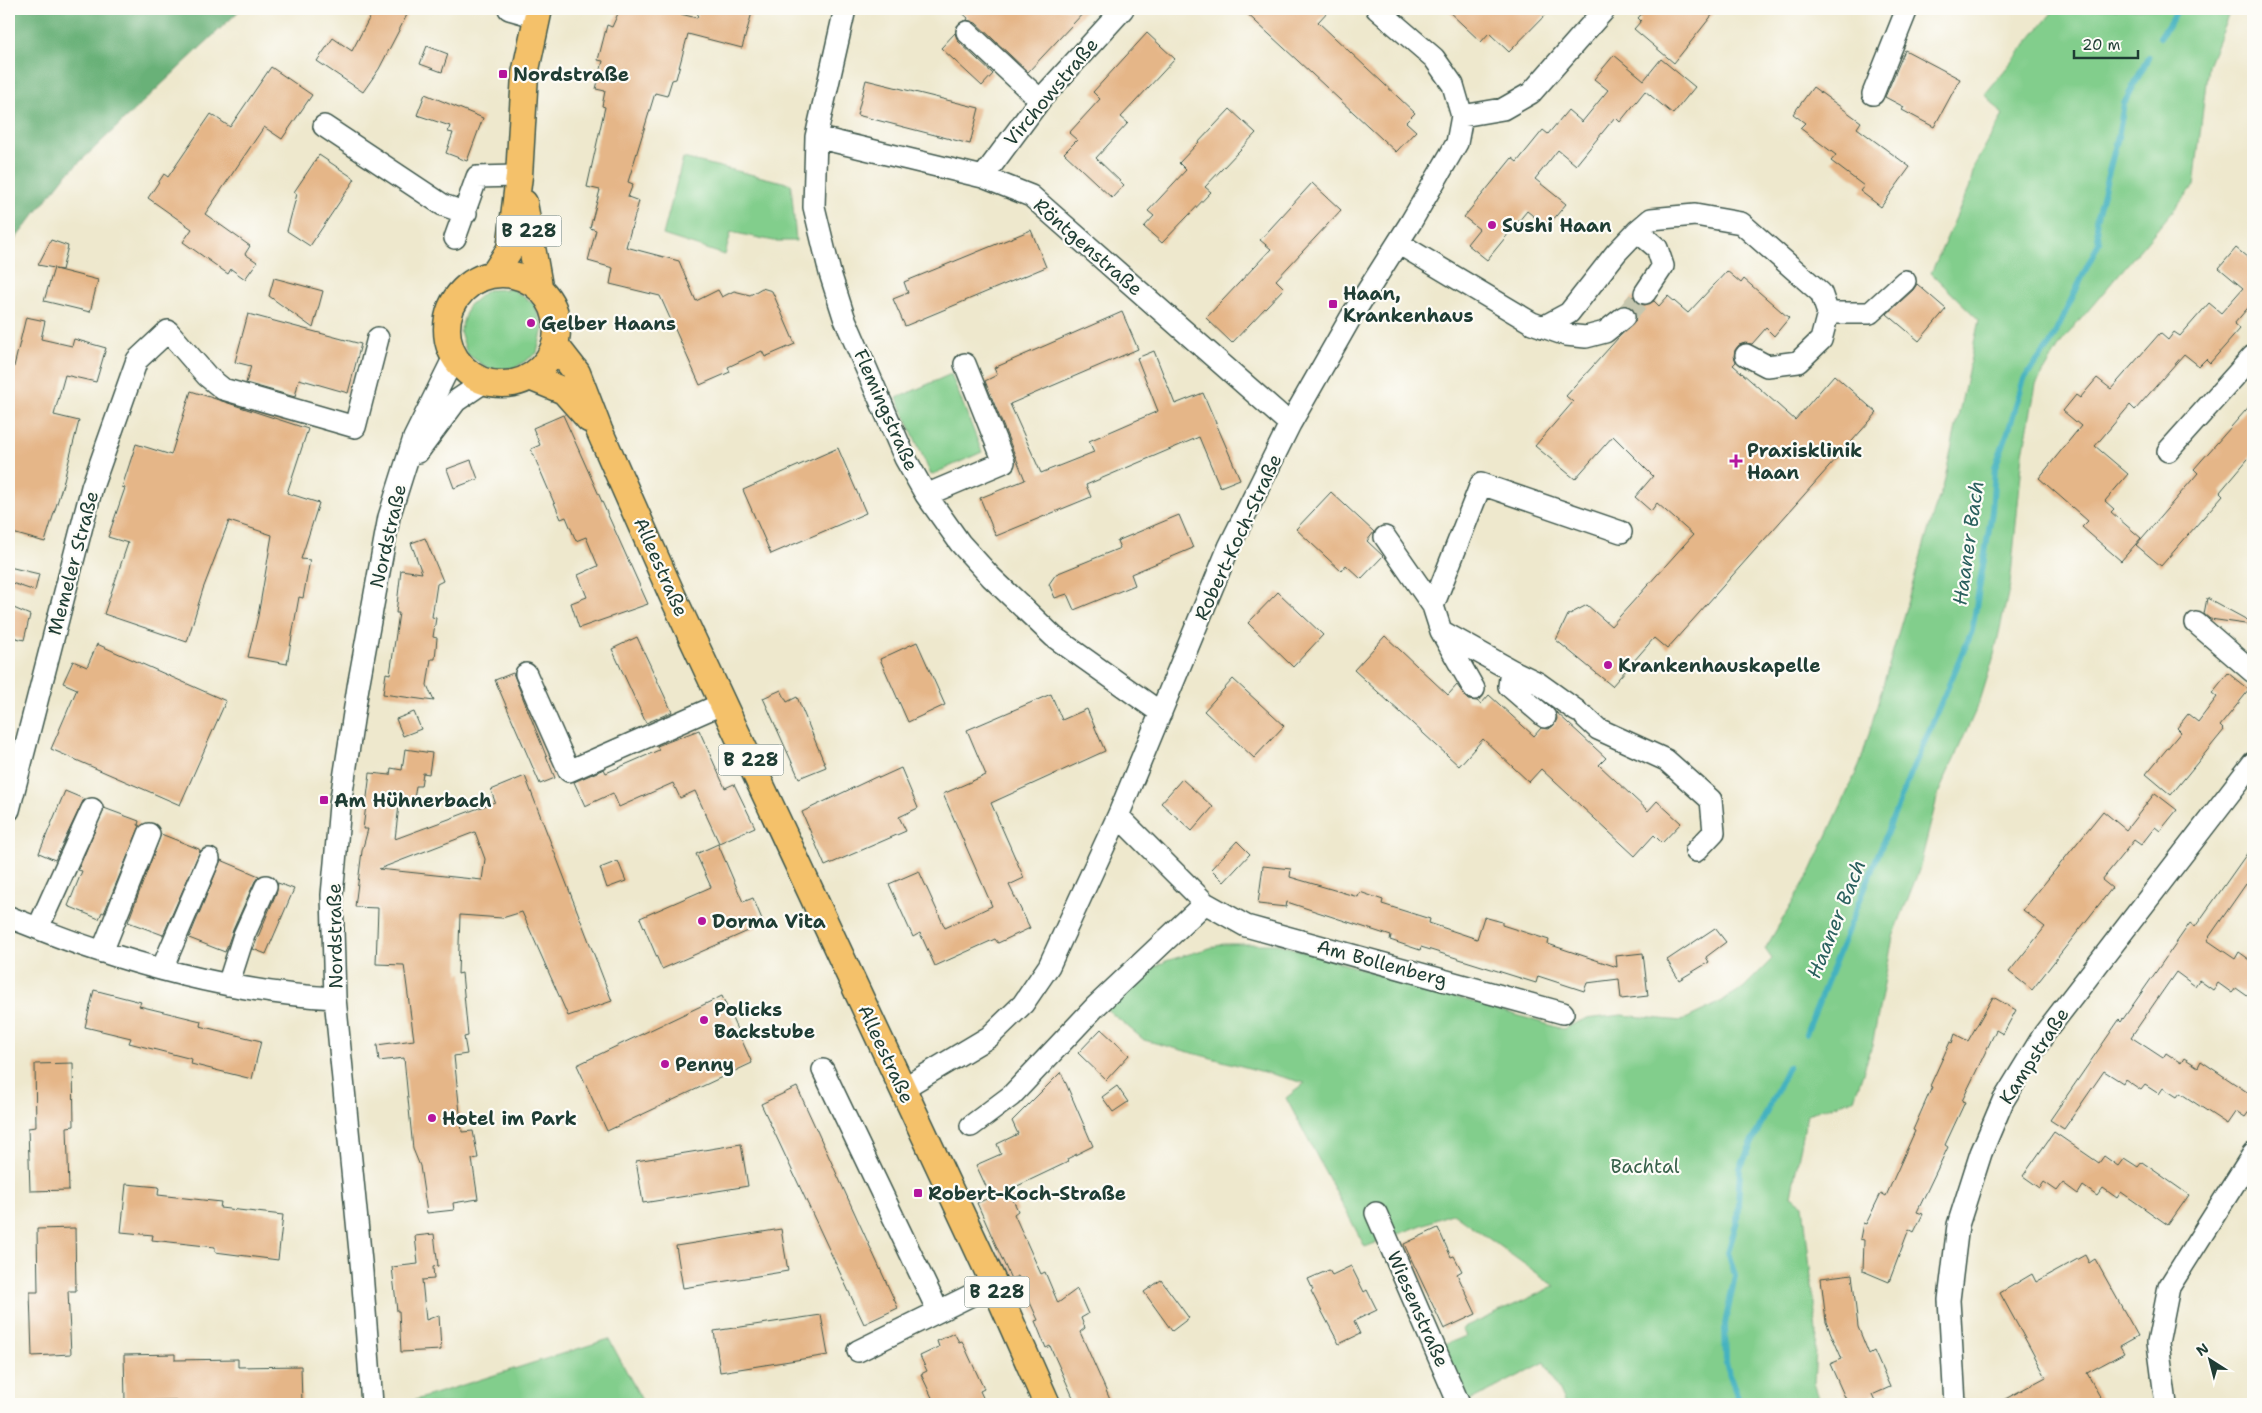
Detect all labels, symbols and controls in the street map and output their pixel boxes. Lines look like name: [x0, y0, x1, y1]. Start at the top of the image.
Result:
scale bar: [2074, 28, 2138, 60]
street label: Virchowstraße: [998, 33, 1104, 151]
text: 20 m: [2082, 35, 2121, 55]
place label: Nordstraße: [513, 62, 629, 87]
marker: Nordstraße: [497, 68, 509, 80]
street label: Röntgenstraße: [1028, 193, 1148, 301]
place label: Sushi Haan: [1502, 213, 1612, 238]
road number: B 228: [496, 216, 562, 247]
marker: Sushi Haan: [1486, 219, 1498, 231]
place label: Haan, Krankenhaus: [1343, 281, 1474, 328]
marker: Haan, Krankenhaus: [1327, 298, 1339, 310]
place label: Gelber Haans: [541, 311, 676, 336]
marker: Gelber Haans: [525, 317, 537, 329]
street label: Flemingstraße: [848, 345, 924, 475]
place label: Praxisklinik Haan: [1747, 438, 1862, 485]
street label: Robert-Koch-Straße: [1188, 450, 1288, 624]
marker: Praxisklinik Haan: [1729, 454, 1743, 468]
water label: Haaner Bach: [1946, 479, 1990, 607]
street label: Nordstraße: [364, 482, 412, 590]
street label: Memeler Straße: [42, 488, 104, 638]
street label: Alleestraße: [628, 514, 694, 620]
place label: Krankenhauskapelle: [1618, 653, 1821, 678]
marker: Krankenhauskapelle: [1602, 659, 1614, 671]
road number: B 228: [718, 744, 784, 776]
place label: Am Hühnerbach: [334, 788, 492, 813]
marker: Am Hühnerbach: [318, 794, 330, 806]
water label: Haaner Bach: [1800, 856, 1872, 982]
street label: Nordstraße: [322, 883, 348, 989]
place label: Dorma Vita: [712, 909, 826, 934]
marker: Dorma Vita: [696, 915, 708, 927]
street label: Am Bollenberg: [1314, 934, 1450, 992]
place label: Policks Backstube: [714, 997, 815, 1044]
street label: Alleestraße: [852, 1001, 920, 1107]
street label: Kampstraße: [1993, 1003, 2075, 1109]
marker: Policks Backstube: [698, 1014, 710, 1026]
place label: Penny: [675, 1052, 734, 1077]
marker: Penny: [659, 1058, 671, 1070]
place label: Hotel im Park: [442, 1106, 577, 1131]
marker: Hotel im Park: [426, 1112, 438, 1124]
park label: Bachtal: [1611, 1154, 1680, 1179]
place label: Robert-Koch-Straße: [928, 1181, 1126, 1206]
marker: Robert-Koch-Straße: [912, 1187, 924, 1199]
street label: Wiesenstraße: [1381, 1247, 1455, 1371]
road number: B 228: [964, 1276, 1030, 1308]
north arrow: [2184, 1336, 2234, 1386]
text: N: [2193, 1339, 2212, 1360]

